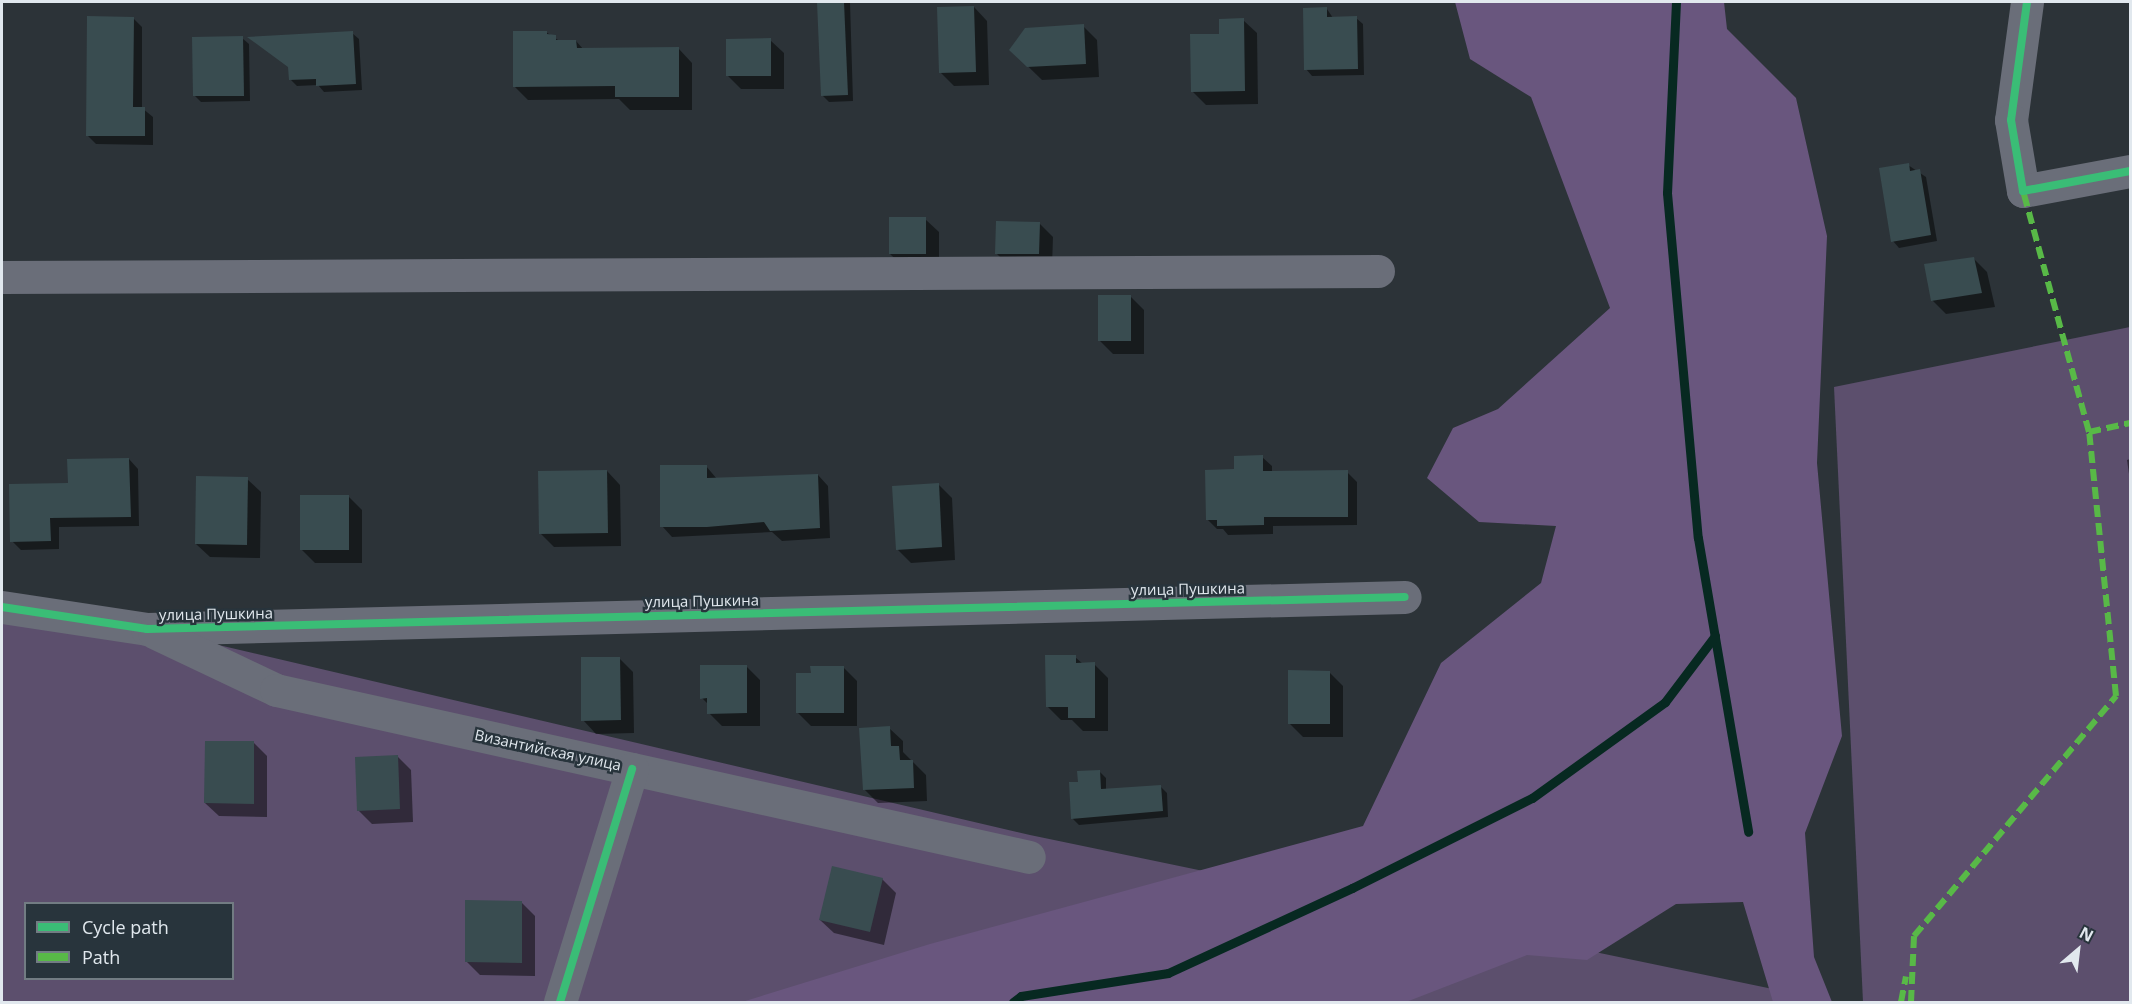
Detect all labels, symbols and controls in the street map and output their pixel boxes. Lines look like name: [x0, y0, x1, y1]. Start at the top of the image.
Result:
street label: улица Пушкина: [1131, 579, 1245, 599]
street label: улица Пушкина: [645, 591, 759, 611]
street label: улица Пушкина: [159, 604, 273, 624]
street label: Византийская улица: [473, 726, 623, 774]
legend: [24, 902, 234, 980]
text: Cycle path: [82, 915, 169, 939]
north arrow: [2048, 920, 2108, 980]
text: N: [2076, 921, 2097, 947]
text: Path: [82, 945, 120, 969]

